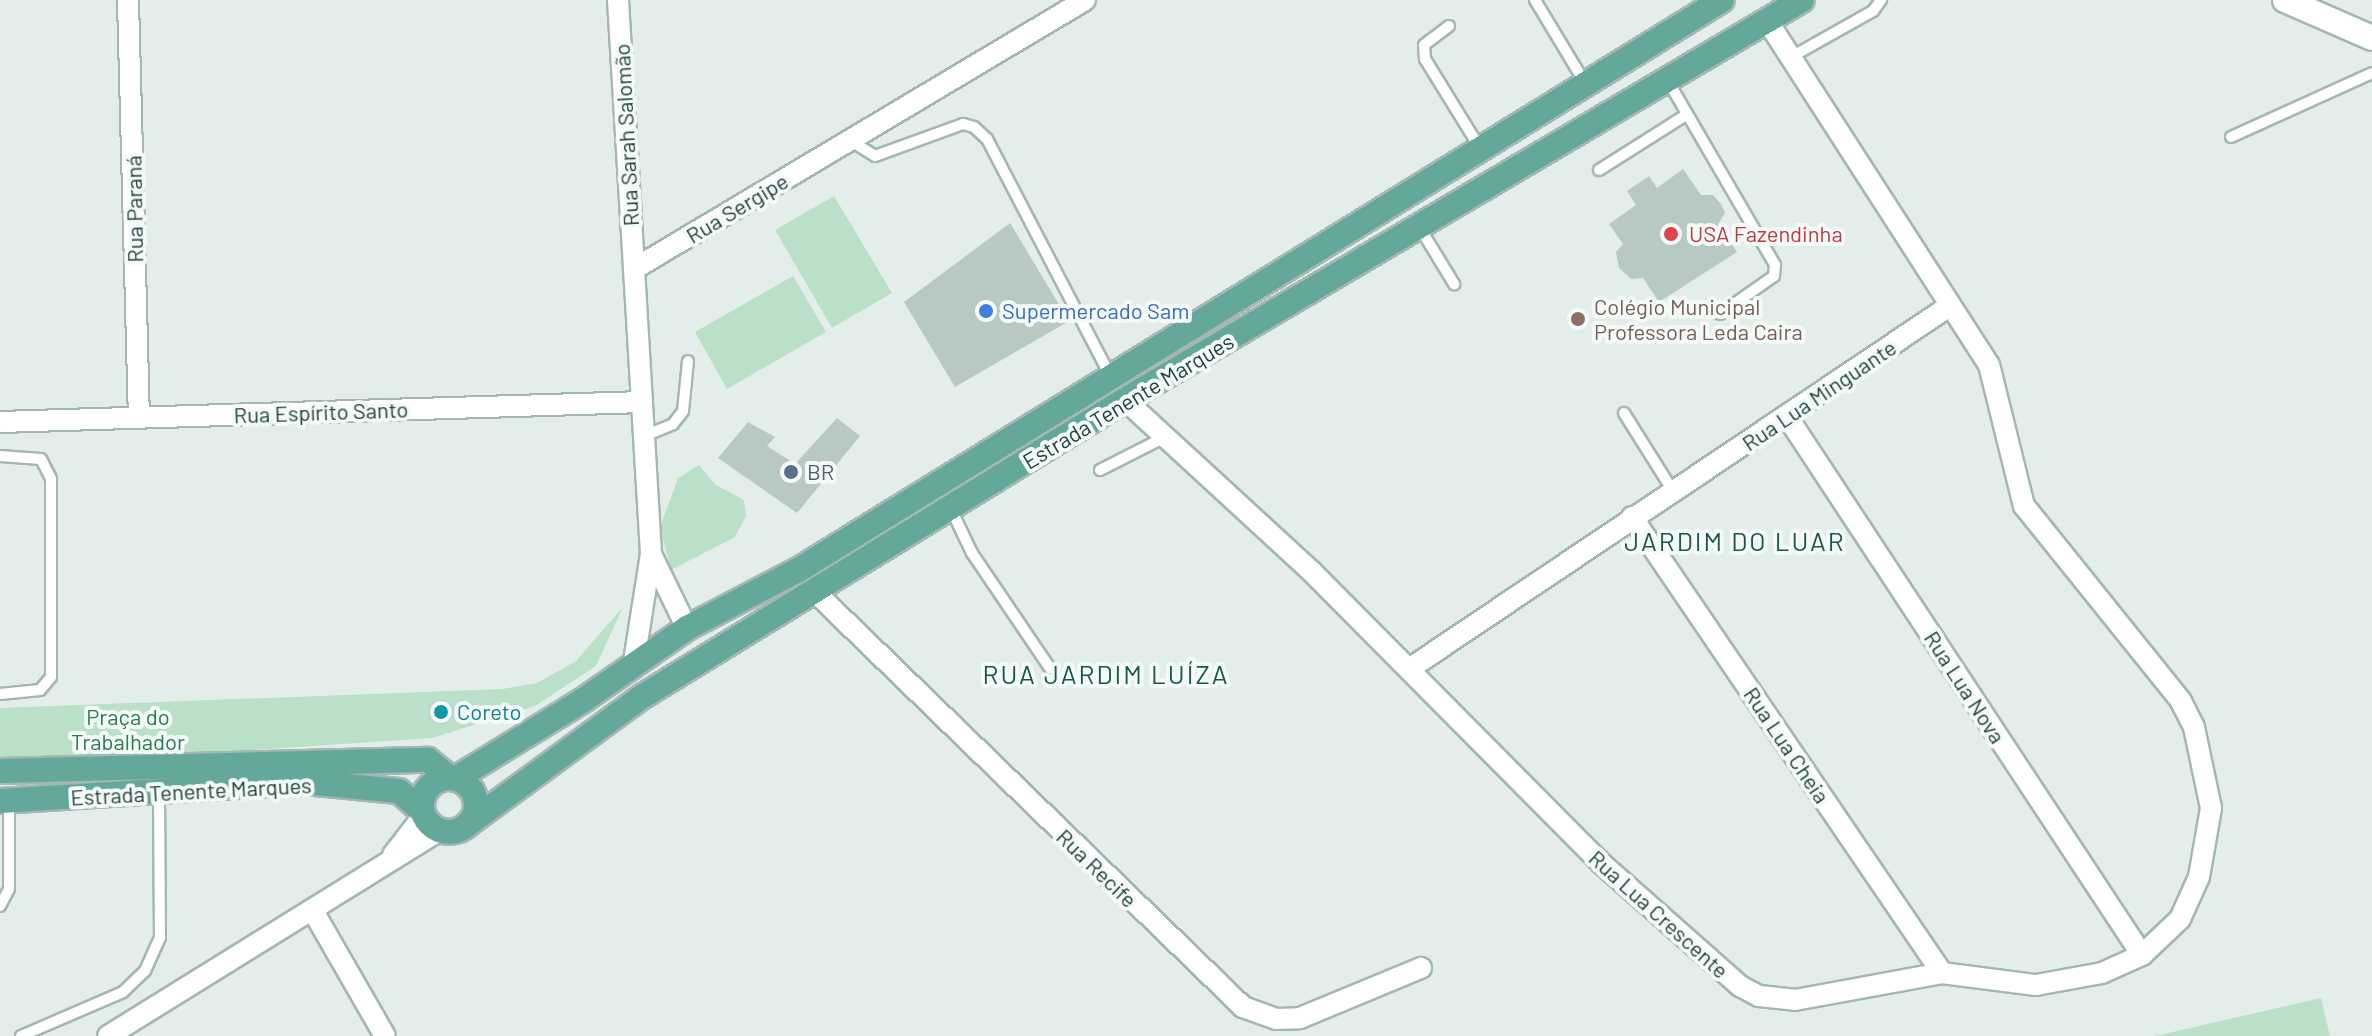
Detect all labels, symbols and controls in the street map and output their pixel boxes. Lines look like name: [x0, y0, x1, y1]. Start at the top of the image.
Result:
street label: Rua Sarah Salomão: [608, 43, 644, 227]
street label: Rua Paraná: [120, 155, 148, 263]
street label: Rua Sergipe: [681, 167, 793, 249]
place label: USA Fazendinha: [1689, 221, 1843, 247]
marker: USA Fazendinha: [1660, 223, 1682, 245]
place label: Colégio Municipal Professora Leda Caira: [1594, 293, 1803, 344]
place label: Supermercado Sam: [1002, 298, 1189, 324]
marker: Supermercado Sam: [977, 302, 995, 320]
marker: Colégio Municipal Professora Leda Caira: [1569, 310, 1587, 328]
street label: Estrada Tenente Marques: [1018, 328, 1238, 474]
street label: Rua Lua Minguante: [1737, 334, 1901, 456]
street label: Rua Espírito Santo: [233, 396, 409, 428]
place label: BR: [807, 459, 834, 485]
marker: BR: [782, 463, 800, 481]
district label: JARDIM DO LUAR: [1624, 525, 1846, 557]
street label: Rua Lua Nova: [1919, 626, 2011, 748]
district label: RUA JARDIM LUÍZA: [982, 658, 1230, 690]
street label: Rua Lua Cheia: [1738, 682, 1836, 808]
place label: Coreto: [457, 699, 521, 725]
park label: Praça do Trabalhador: [71, 703, 185, 754]
marker: Coreto: [432, 703, 450, 721]
street label: Estrada Tenente Marques: [70, 772, 312, 810]
street label: Rua Recife: [1051, 823, 1143, 913]
street label: Rua Lua Crescente: [1584, 844, 1734, 984]

